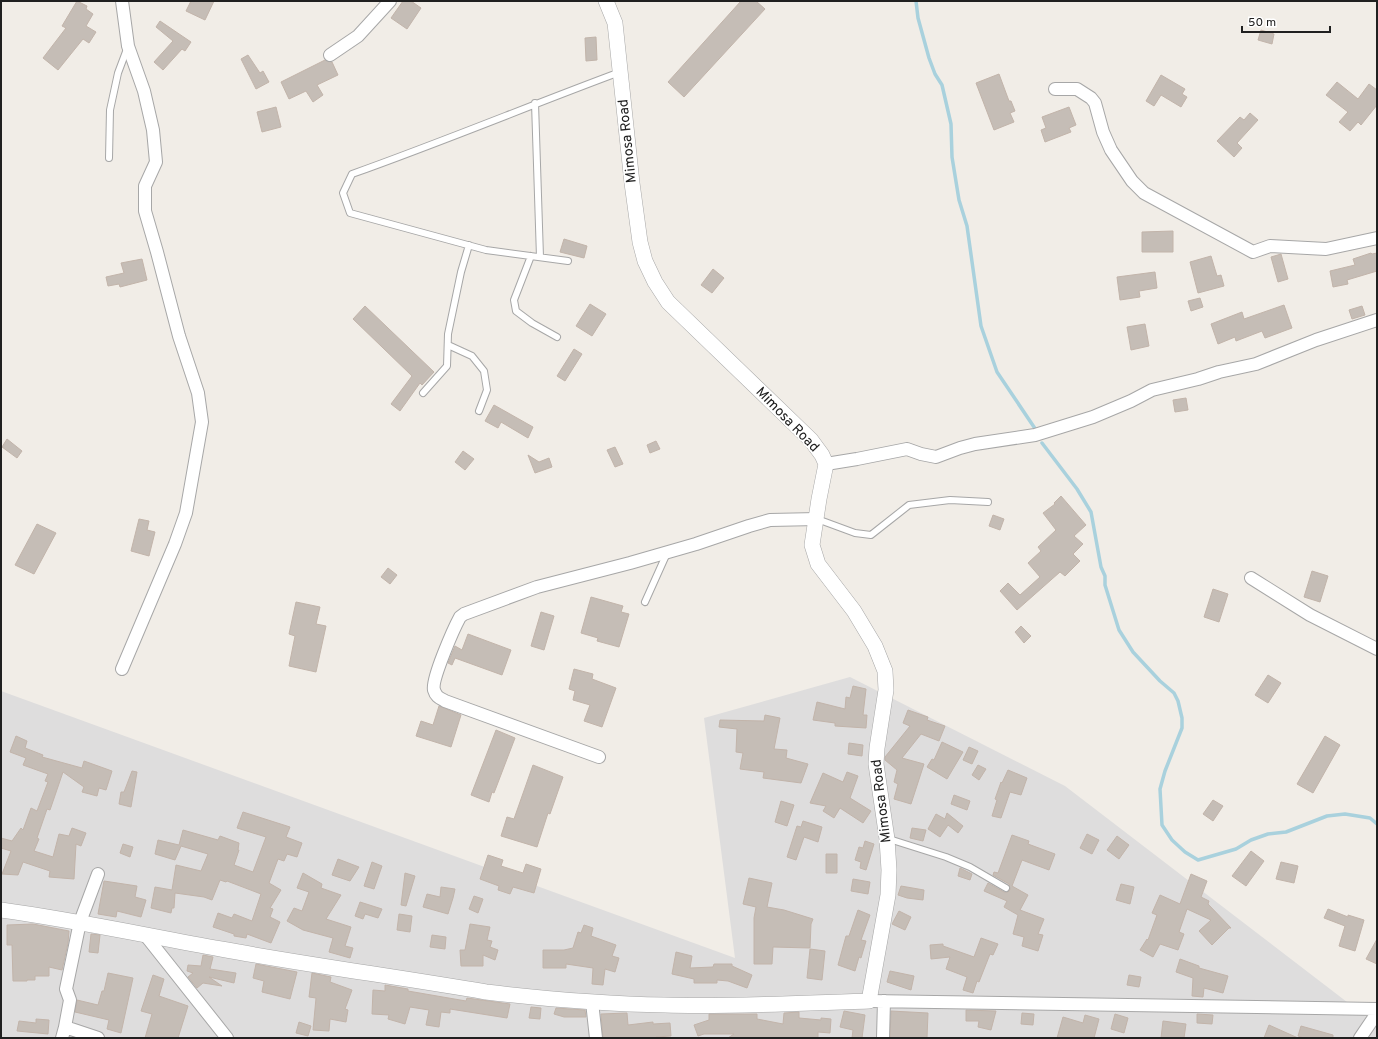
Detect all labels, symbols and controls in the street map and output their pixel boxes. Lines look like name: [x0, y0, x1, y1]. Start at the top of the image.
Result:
scale bar: [1242, 8, 1330, 34]
text: 50 m: [1248, 15, 1276, 31]
street label: Mimosa Road: [615, 98, 641, 184]
street label: Mimosa Road: [752, 384, 822, 456]
street label: Mimosa Road: [868, 758, 896, 844]

